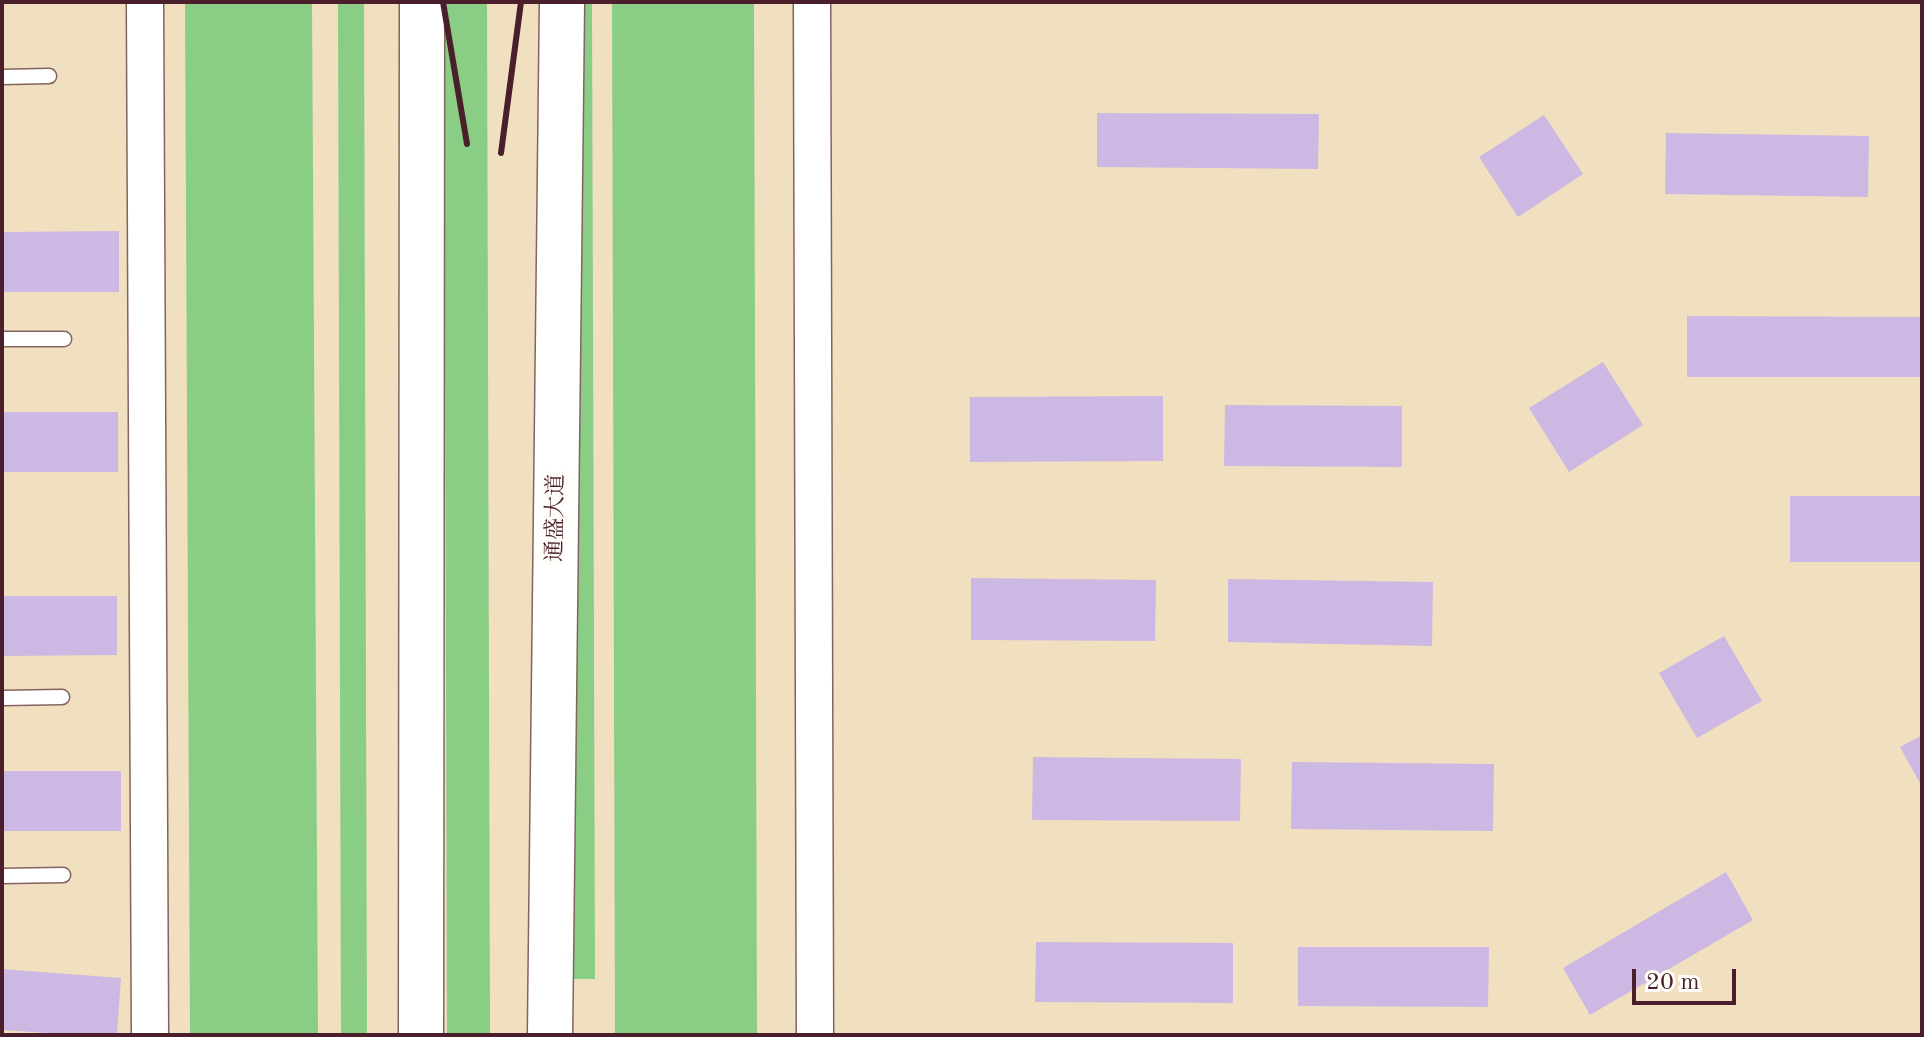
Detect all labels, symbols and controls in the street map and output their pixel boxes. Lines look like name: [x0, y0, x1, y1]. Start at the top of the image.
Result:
street label: 通盛大道: [542, 474, 570, 562]
scale bar: [1636, 953, 1740, 1003]
text: 20 m: [1646, 971, 1700, 995]

